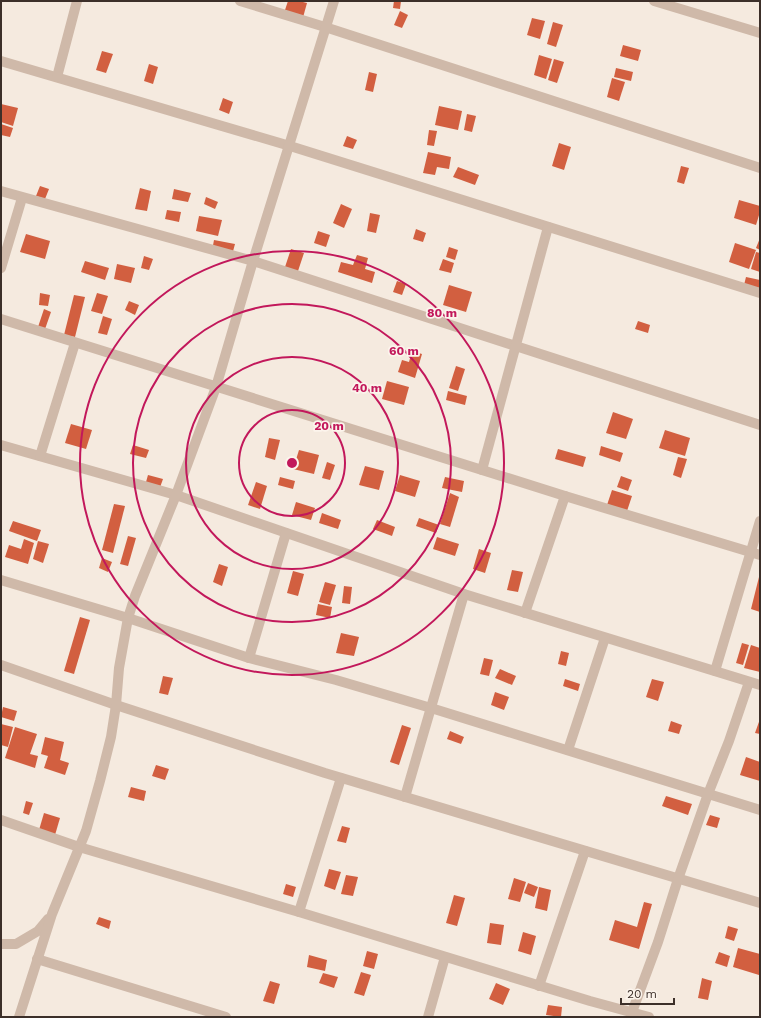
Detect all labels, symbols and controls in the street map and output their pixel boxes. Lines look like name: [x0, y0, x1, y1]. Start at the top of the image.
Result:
text: 80 m: [427, 306, 457, 320]
text: 60 m: [389, 344, 419, 358]
text: 40 m: [352, 381, 382, 395]
text: 20 m: [314, 419, 344, 433]
centre of rings: [285, 456, 299, 470]
scale bar: [621, 980, 674, 1006]
text: 20 m: [627, 987, 657, 1001]

